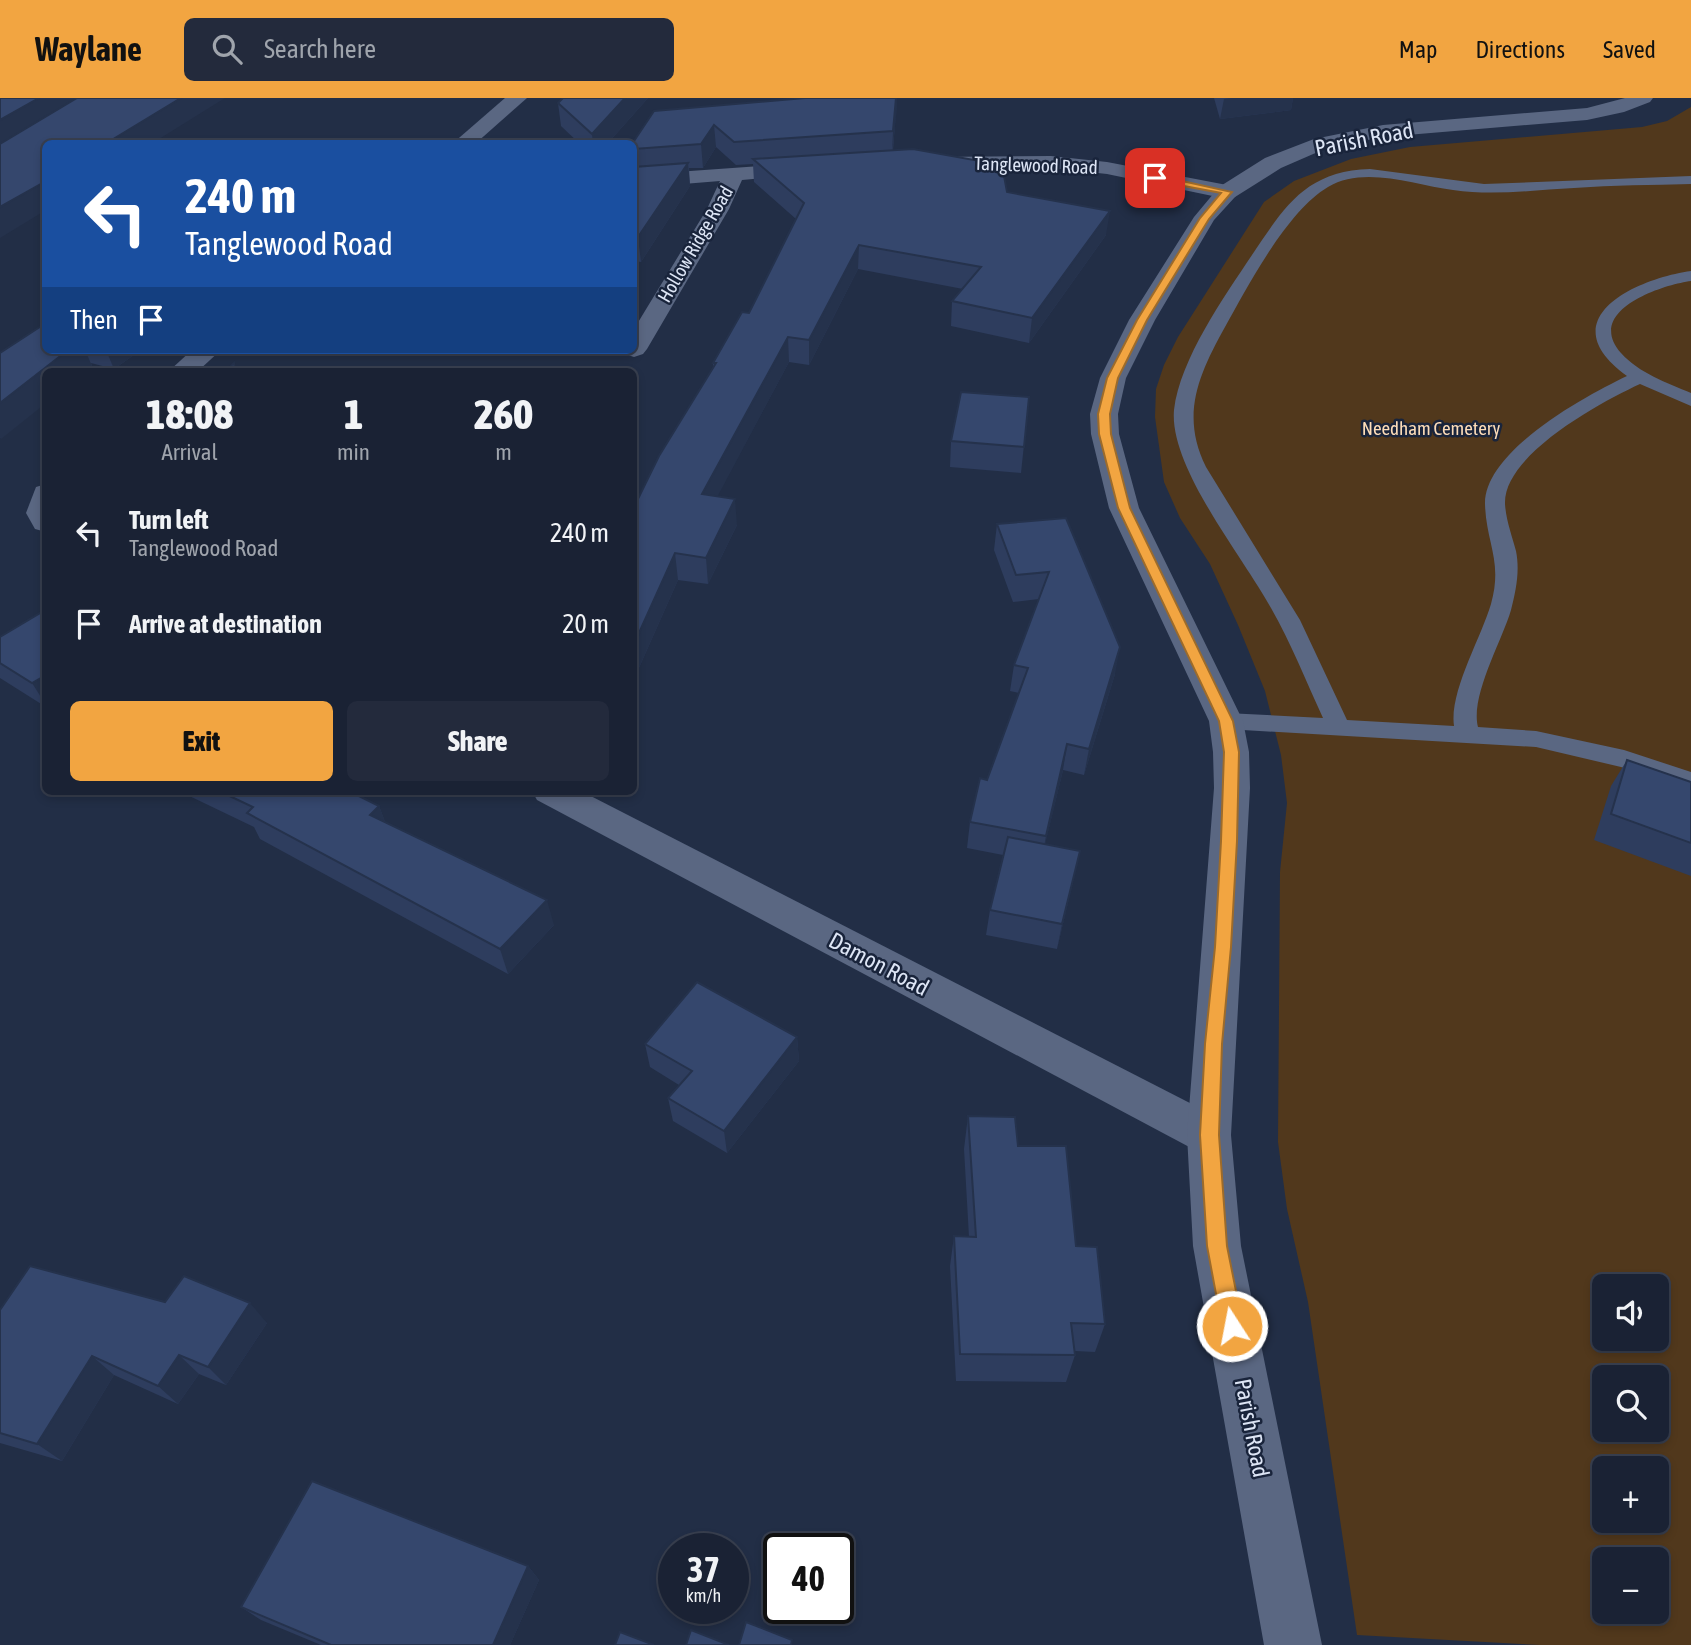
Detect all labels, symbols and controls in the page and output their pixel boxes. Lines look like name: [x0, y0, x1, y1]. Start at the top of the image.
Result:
search box: [184, 18, 674, 81]
text: Waylane: [35, 30, 142, 68]
icon: search: [208, 30, 246, 68]
text: Search here: [264, 34, 376, 64]
text: Map: [1399, 36, 1437, 63]
text: Directions: [1475, 36, 1565, 63]
text: Saved: [1603, 36, 1656, 63]
street label: Parish Road: [1312, 117, 1416, 161]
pin: [1125, 148, 1185, 208]
street label: Tanglewood Road: [974, 152, 1098, 178]
icon: arrive: [1136, 159, 1174, 197]
text: 240 m: [185, 167, 296, 223]
icon: left: [70, 168, 161, 259]
street label: Hollow Ridge Road: [653, 182, 737, 306]
text: Tanglewood Road: [185, 225, 393, 262]
icon: arrive: [132, 301, 170, 339]
text: Then: [70, 305, 118, 335]
text: 18:08: [146, 390, 233, 438]
text: 1: [344, 390, 363, 438]
text: 260: [474, 390, 533, 438]
park label: Needham Cemetery: [1362, 417, 1500, 439]
text: Arrival: [161, 439, 218, 465]
text: min: [337, 439, 370, 465]
text: m: [495, 439, 512, 465]
text: Turn left: [129, 505, 209, 535]
icon: left: [70, 514, 108, 552]
text: 240 m: [550, 518, 609, 548]
text: Tanglewood Road: [129, 535, 278, 561]
icon: arrive: [70, 605, 108, 643]
text: Arrive at destination: [129, 609, 322, 639]
text: 20 m: [562, 609, 609, 639]
button: Exit: [70, 701, 333, 781]
button: Share: [347, 701, 609, 781]
street label: Damon Road: [825, 927, 933, 1001]
map controls: [1592, 1274, 1669, 1624]
button: sound: [1592, 1274, 1669, 1351]
position arrow: [1195, 1289, 1269, 1363]
button: search: [1592, 1365, 1669, 1442]
street label: Parish Road: [1230, 1376, 1274, 1480]
button: +: [1592, 1456, 1669, 1533]
speed limit sign: 40: [763, 1533, 854, 1624]
button: −: [1592, 1547, 1669, 1624]
text: 37: [687, 1549, 720, 1589]
text: km/h: [686, 1585, 721, 1606]

